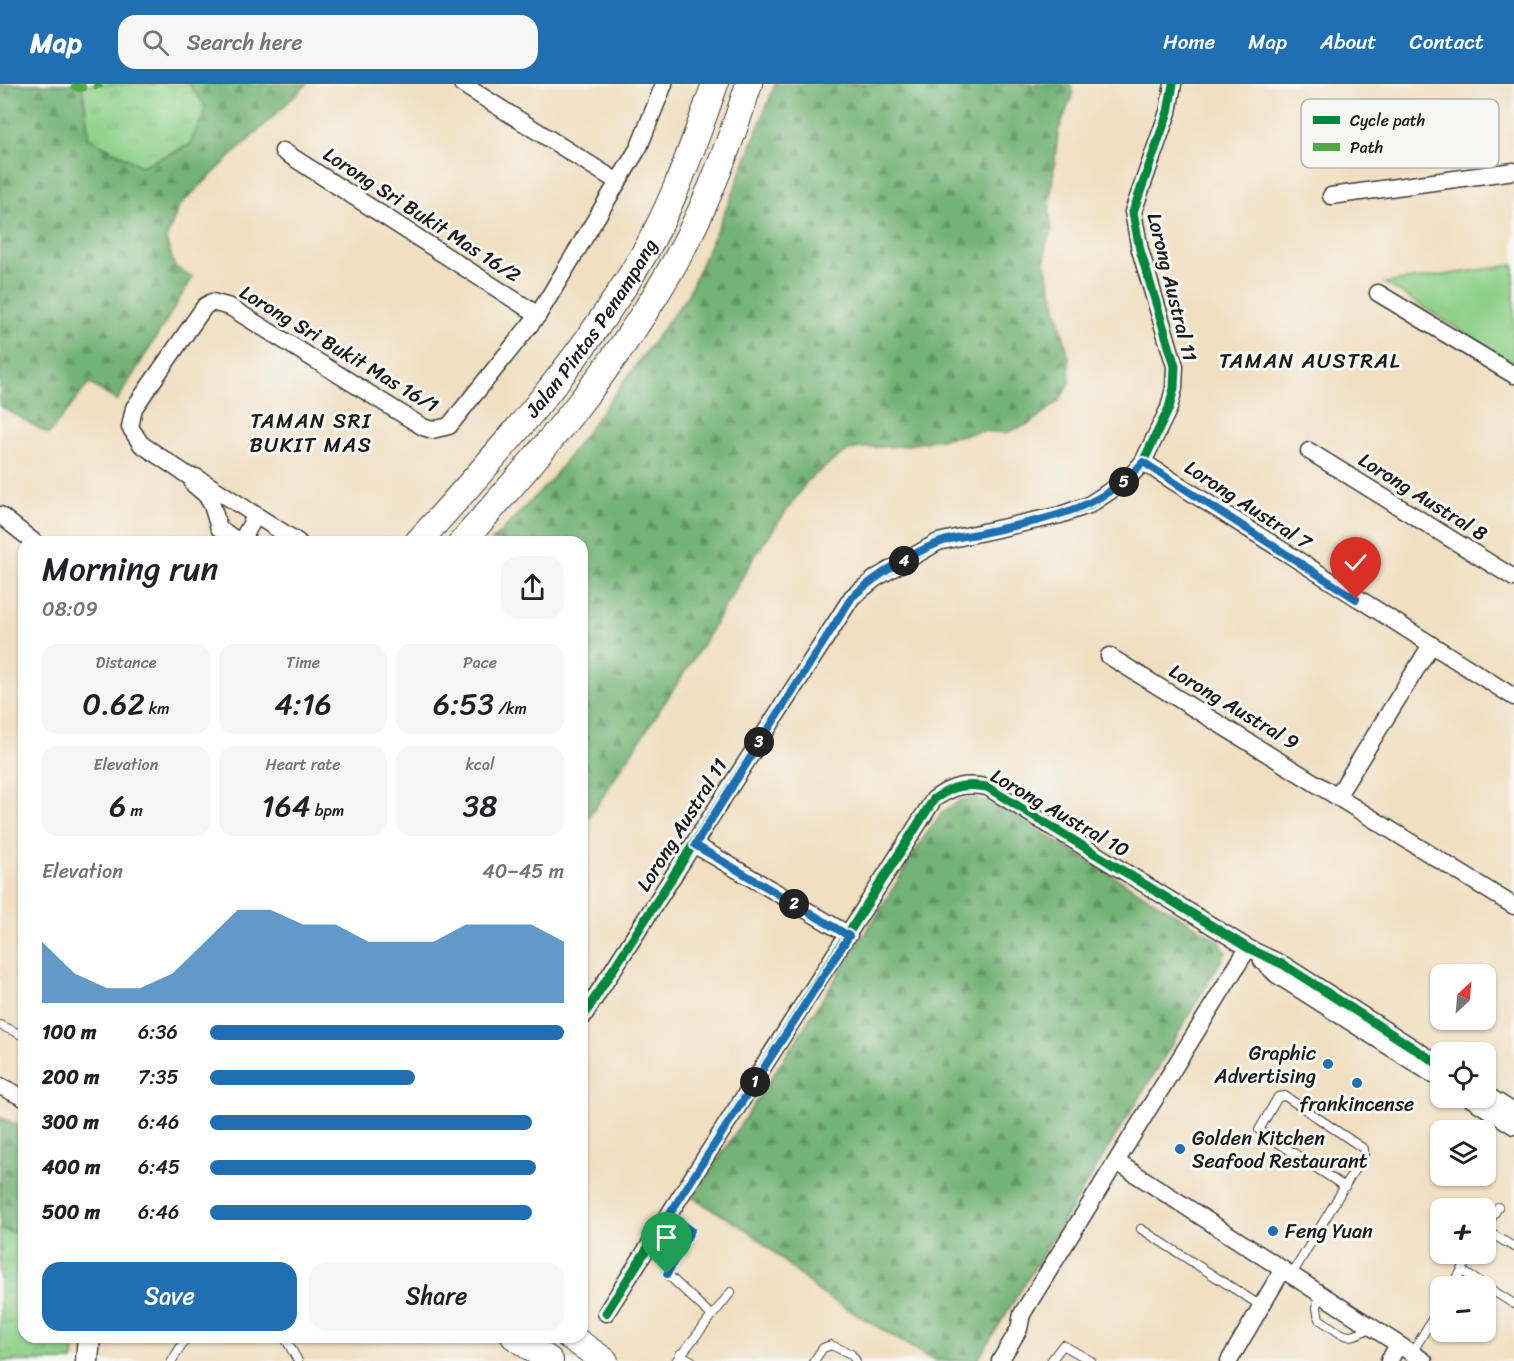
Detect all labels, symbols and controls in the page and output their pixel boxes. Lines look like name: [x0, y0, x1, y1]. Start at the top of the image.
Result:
search box: [118, 15, 538, 69]
text: Map: [30, 18, 82, 67]
text: Search here: [187, 23, 303, 62]
text: Home: [1163, 23, 1215, 61]
text: Map: [1248, 23, 1287, 61]
text: About: [1320, 23, 1377, 61]
text: Contact: [1410, 23, 1484, 61]
icon: search: [139, 26, 172, 59]
legend: [1301, 99, 1499, 168]
text: Cycle path: [1350, 106, 1425, 135]
text: Path: [1350, 133, 1383, 162]
street label: Lorong Sri Bukit Mas 16/2: [316, 138, 528, 293]
street label: Lorong Austral 11: [1137, 209, 1207, 365]
street label: Jalan Pintas Penampang: [516, 232, 667, 426]
street label: Lorong Sri Bukit Mas 16/1: [233, 275, 445, 423]
district label: TAMAN AUSTRAL: [1219, 342, 1401, 380]
district label: TAMAN SRI BUKIT MAS: [250, 402, 372, 464]
street label: Lorong Austral 8: [1351, 443, 1495, 551]
street label: Lorong Austral 7: [1177, 451, 1320, 560]
pin: 5: [1109, 467, 1139, 497]
text: 5: [1119, 467, 1129, 496]
pin: [1330, 537, 1381, 599]
text: Morning run: [42, 540, 218, 598]
pin: 4: [889, 546, 919, 576]
text: 4: [899, 546, 909, 575]
icon: check: [1339, 546, 1372, 579]
button: share: [501, 556, 564, 619]
text: 08:09: [42, 592, 98, 627]
text: Distance: [96, 648, 156, 677]
text: Time: [286, 648, 320, 677]
text: Pace: [463, 648, 497, 677]
street label: Lorong Austral 9: [1162, 654, 1306, 760]
text: 0.62: [82, 677, 145, 731]
text: 4:16: [274, 677, 332, 731]
text: 6:53: [433, 677, 494, 731]
text: km: [145, 694, 170, 723]
text: /km: [494, 694, 527, 723]
pin: 3: [744, 727, 774, 757]
text: 3: [755, 727, 763, 756]
text: Elevation: [94, 750, 158, 779]
text: Heart rate: [265, 750, 341, 779]
text: kcal: [465, 750, 495, 779]
street label: Lorong Austral 11: [627, 751, 737, 899]
street label: Lorong Austral 10: [984, 759, 1136, 867]
text: 6: [109, 779, 126, 833]
text: 164: [262, 779, 310, 833]
text: 38: [463, 779, 497, 833]
text: m: [126, 796, 143, 825]
text: bpm: [310, 796, 344, 825]
text: Elevation: [42, 854, 123, 889]
text: 40–45 m: [482, 854, 564, 889]
pin: 2: [779, 889, 809, 919]
text: 2: [789, 889, 799, 918]
north arrow: [1430, 964, 1496, 1030]
map controls: [1430, 964, 1496, 1342]
text: 100 m: [42, 1015, 96, 1050]
text: 6:36: [138, 1015, 178, 1050]
place label: Graphic Advertising: [1214, 1036, 1316, 1094]
button: locate: [1430, 1042, 1496, 1108]
marker: Graphic Advertising: [1321, 1057, 1335, 1071]
text: 200 m: [42, 1060, 99, 1095]
text: 7:35: [138, 1060, 179, 1095]
pin: 1: [740, 1067, 770, 1097]
text: 1: [752, 1067, 758, 1096]
marker: frankincense: [1350, 1076, 1364, 1090]
place label: frankincense: [1300, 1087, 1414, 1122]
text: 300 m: [42, 1105, 99, 1140]
text: 6:46: [138, 1105, 179, 1140]
button: layers: [1430, 1120, 1496, 1186]
place label: Golden Kitchen Seafood Restaurant: [1192, 1121, 1368, 1179]
marker: Golden Kitchen Seafood Restaurant: [1173, 1142, 1187, 1156]
text: 400 m: [42, 1150, 100, 1185]
text: 6:45: [138, 1150, 180, 1185]
text: 500 m: [42, 1195, 100, 1230]
text: 6:46: [138, 1195, 179, 1230]
button: +: [1430, 1198, 1496, 1264]
pin: [641, 1212, 692, 1274]
place label: Feng Yuan: [1285, 1214, 1373, 1249]
icon: arrive: [650, 1221, 683, 1254]
marker: Feng Yuan: [1266, 1224, 1280, 1238]
button: Save: [42, 1262, 297, 1331]
button: Share: [309, 1262, 564, 1331]
button: −: [1430, 1276, 1496, 1342]

